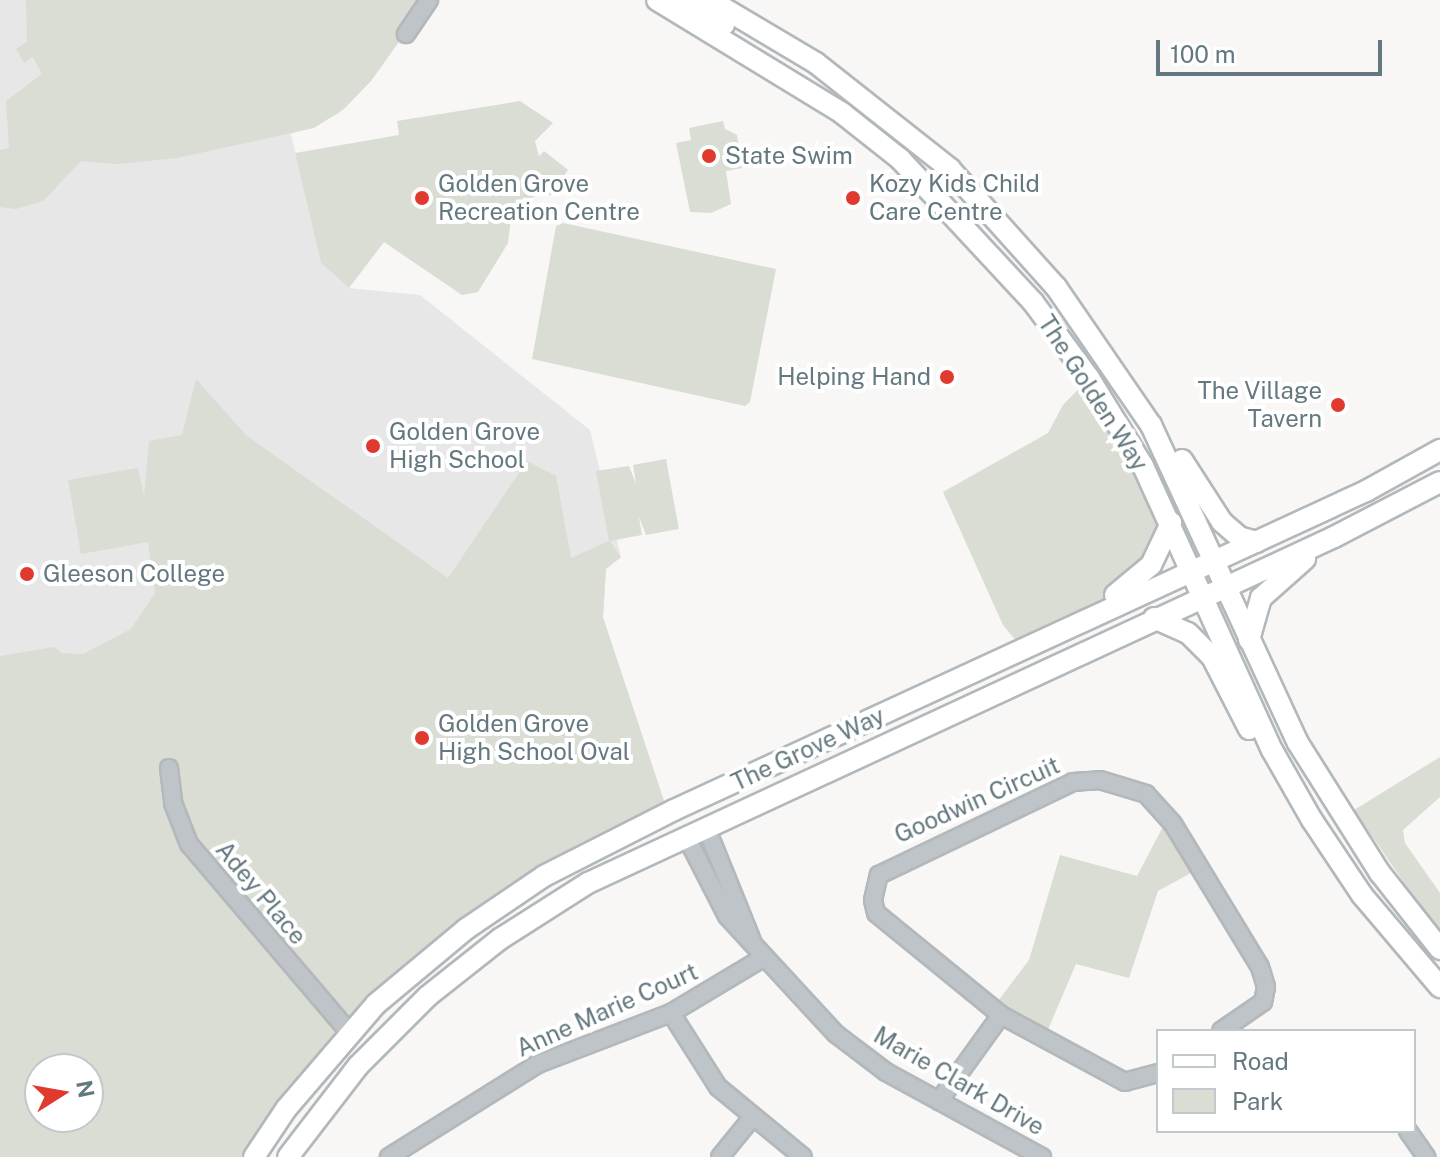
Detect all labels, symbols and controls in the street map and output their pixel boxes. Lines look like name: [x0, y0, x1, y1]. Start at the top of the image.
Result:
scale bar: [1160, 24, 1386, 74]
text: 100 m: [1170, 40, 1236, 68]
place label: State Swim: [725, 142, 853, 170]
marker: State Swim: [700, 147, 718, 165]
place label: Golden Grove Recreation Centre: [438, 170, 640, 226]
place label: Kozy Kids Child Care Centre: [869, 170, 1040, 226]
marker: Golden Grove Recreation Centre: [413, 189, 431, 207]
marker: Kozy Kids Child Care Centre: [844, 189, 862, 207]
street label: The Golden Way: [1032, 309, 1154, 477]
place label: Helping Hand: [777, 363, 931, 391]
marker: Helping Hand: [938, 368, 956, 386]
place label: The Village Tavern: [1197, 377, 1322, 433]
marker: The Village Tavern: [1329, 396, 1347, 414]
place label: Golden Grove High School: [389, 418, 540, 474]
marker: Golden Grove High School: [364, 437, 382, 455]
place label: Gleeson College: [43, 560, 225, 588]
marker: Gleeson College: [18, 565, 36, 583]
street label: The Grove Way: [726, 701, 890, 797]
place label: Golden Grove High School Oval: [438, 710, 630, 766]
marker: Golden Grove High School Oval: [413, 729, 431, 747]
street label: Goodwin Circuit: [890, 751, 1064, 849]
street label: Adey Place: [210, 836, 312, 950]
street label: Anne Marie Court: [512, 957, 702, 1063]
street label: Marie Clark Drive: [869, 1020, 1049, 1142]
legend: [1156, 1029, 1416, 1133]
text: Road: [1232, 1047, 1289, 1075]
north arrow: [24, 1053, 104, 1133]
text: N: [71, 1078, 100, 1100]
text: Park: [1232, 1087, 1283, 1115]

